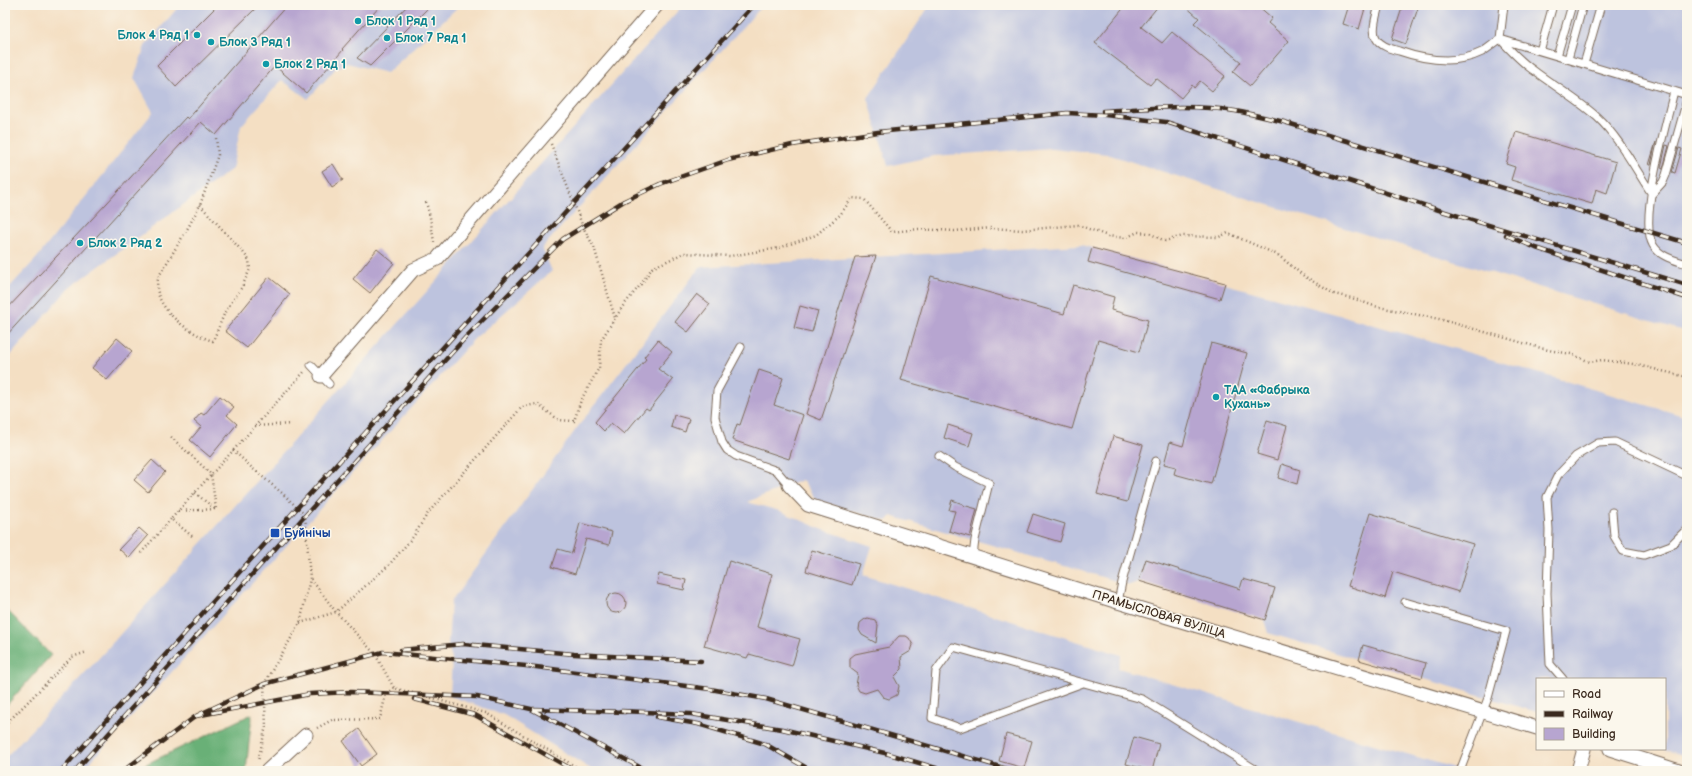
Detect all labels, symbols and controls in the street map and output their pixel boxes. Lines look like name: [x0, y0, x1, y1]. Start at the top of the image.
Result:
place label: Блок 1 Ряд 1: [366, 14, 436, 29]
marker: Блок 1 Ряд 1: [353, 16, 363, 26]
place label: Блок 4 Ряд 1: [117, 28, 189, 43]
marker: Блок 4 Ряд 1: [192, 30, 202, 40]
place label: Блок 7 Ряд 1: [395, 31, 466, 46]
marker: Блок 7 Ряд 1: [382, 33, 392, 43]
place label: Блок 3 Ряд 1: [219, 35, 291, 50]
marker: Блок 3 Ряд 1: [206, 37, 216, 47]
place label: Блок 2 Ряд 1: [274, 57, 346, 72]
marker: Блок 2 Ряд 1: [261, 59, 271, 69]
place label: Блок 2 Ряд 2: [88, 236, 163, 251]
marker: Блок 2 Ряд 2: [75, 238, 85, 248]
place label: ТАА «Фабрыка Кухань»: [1224, 383, 1311, 412]
marker: ТАА «Фабрыка Кухань»: [1211, 392, 1221, 402]
place label: Буйнічы: [284, 526, 331, 541]
marker: Буйнічы: [269, 527, 281, 539]
street label: ПРАМЫСЛОВАЯ ВУЛІЦА: [1090, 587, 1228, 642]
legend: [1536, 678, 1666, 750]
text: Road: [1572, 687, 1601, 702]
text: Railway: [1572, 707, 1614, 722]
text: Building: [1572, 727, 1616, 742]

